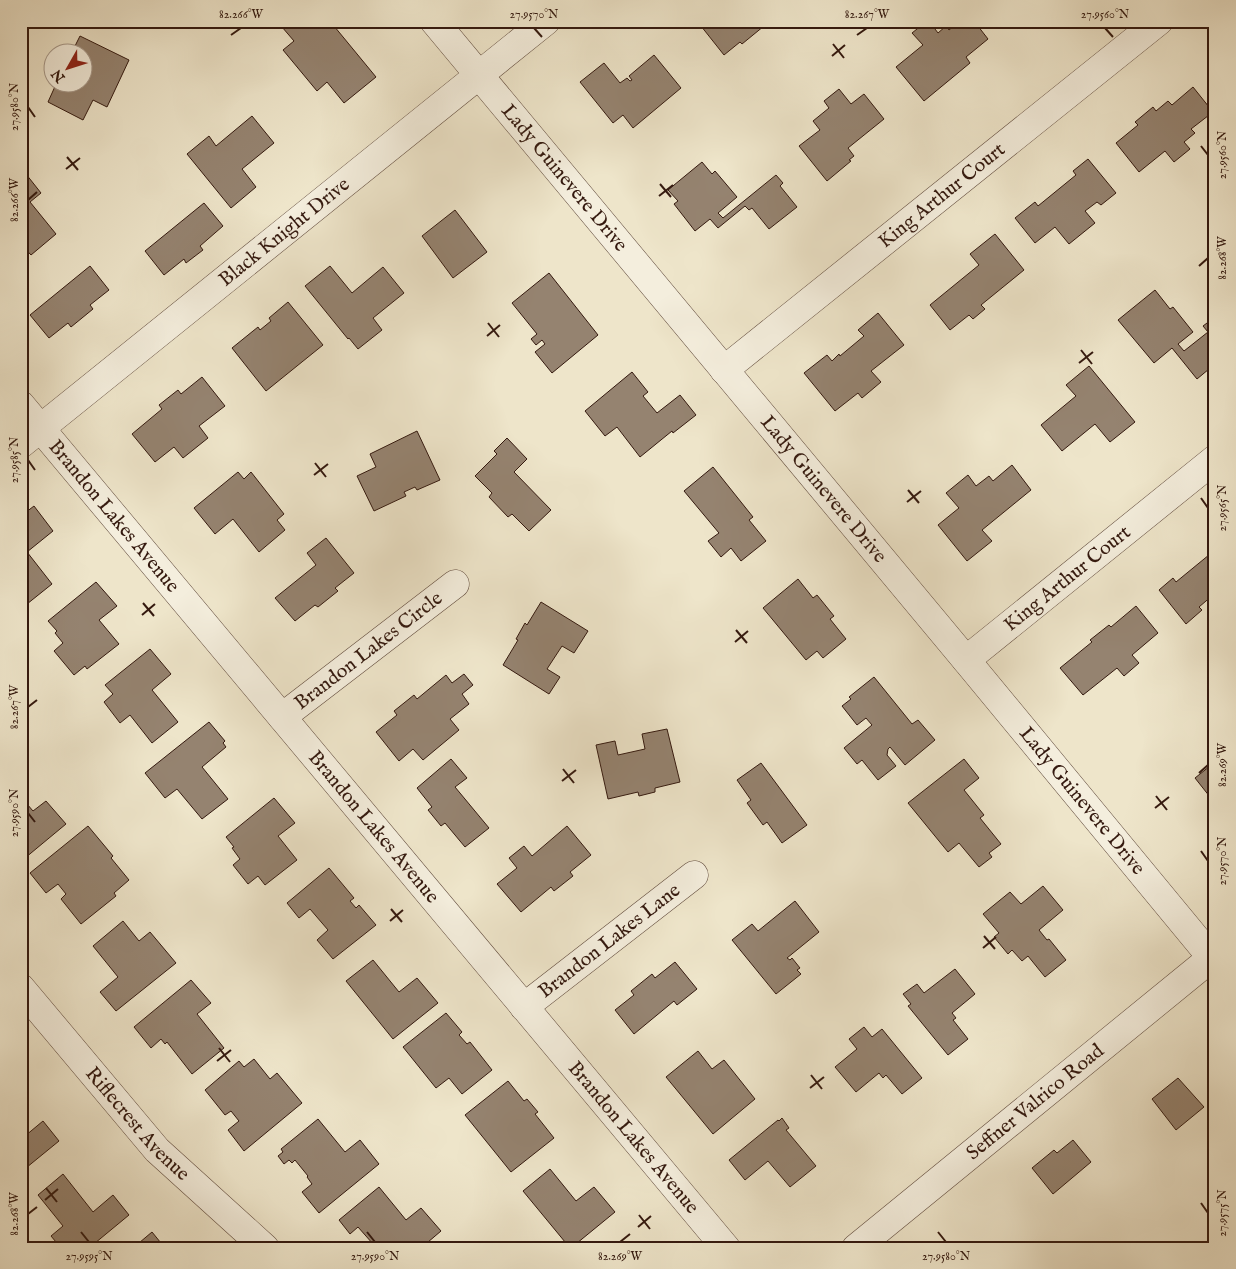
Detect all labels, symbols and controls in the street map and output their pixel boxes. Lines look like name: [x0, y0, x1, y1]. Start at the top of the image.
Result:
text: 82.266°W: [219, 7, 264, 22]
text: 27.9570°N: [510, 7, 559, 22]
text: 82.267°W: [845, 7, 890, 22]
text: 27.9560°N: [1081, 7, 1130, 22]
north arrow: [42, 42, 92, 92]
text: N: [48, 65, 70, 87]
text: 27.9580°N: [7, 82, 22, 131]
street label: Lady Guinevere Drive: [496, 99, 633, 257]
text: 27.9560°N: [1215, 130, 1230, 179]
street label: King Arthur Court: [873, 137, 1010, 254]
street label: Black Knight Drive: [214, 172, 355, 292]
text: 82.266°W: [7, 177, 22, 222]
text: 82.268°W: [1215, 236, 1230, 280]
street label: Lady Guinevere Drive: [755, 410, 892, 568]
street label: Brandon Lakes Avenue: [43, 435, 185, 598]
text: 27.9585°N: [7, 436, 22, 483]
text: 27.9565°N: [1215, 484, 1230, 531]
street label: King Arthur Court: [999, 520, 1136, 637]
street label: Brandon Lakes Circle: [289, 586, 448, 715]
text: 82.267°W: [7, 684, 22, 729]
street label: Lady Guinevere Drive: [1014, 722, 1151, 880]
text: 82.269°W: [1215, 742, 1230, 787]
street label: Brandon Lakes Avenue: [303, 745, 445, 908]
text: 27.9590°N: [7, 788, 22, 837]
text: 27.9570°N: [1215, 836, 1230, 885]
street label: Brandon Lakes Lane: [533, 878, 685, 1004]
street label: Seffner Valrico Road: [961, 1038, 1109, 1166]
street label: Brandon Lakes Avenue: [563, 1056, 705, 1219]
street label: Riflecrest Avenue: [80, 1062, 195, 1186]
text: 27.9575°N: [1215, 1189, 1230, 1237]
text: 82.268°W: [7, 1192, 22, 1236]
text: 27.9595°N: [65, 1249, 113, 1264]
text: 27.9590°N: [351, 1249, 400, 1264]
text: 82.269°W: [598, 1249, 643, 1264]
text: 27.9580°N: [922, 1249, 971, 1264]

